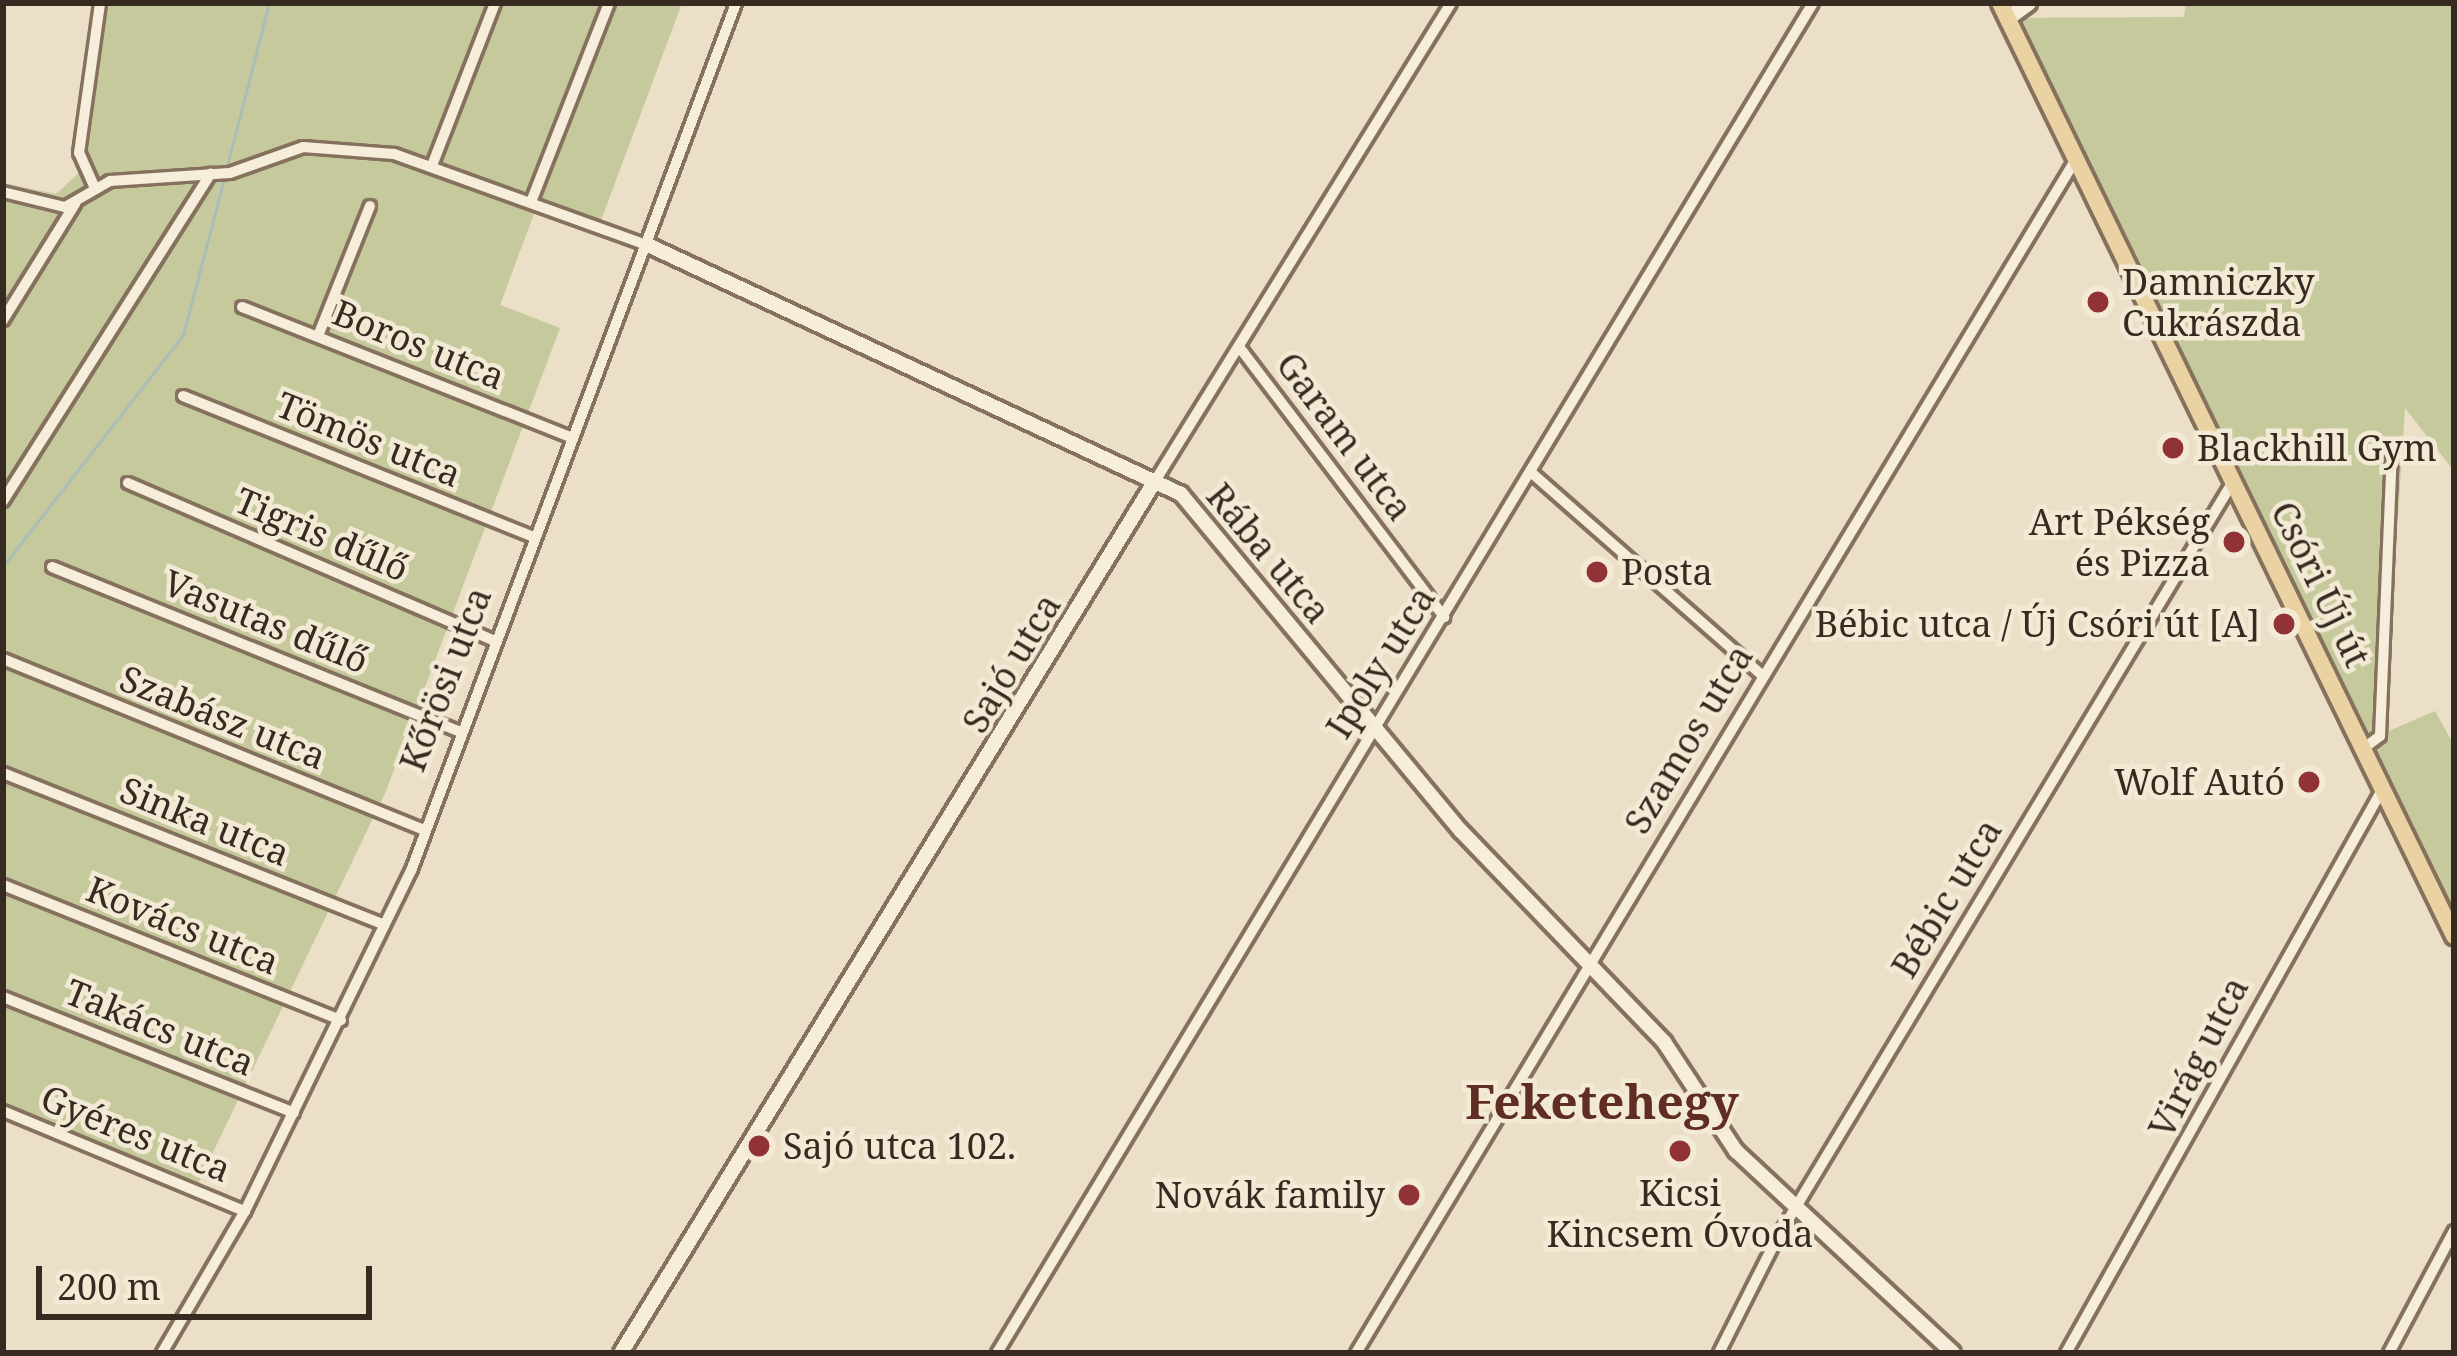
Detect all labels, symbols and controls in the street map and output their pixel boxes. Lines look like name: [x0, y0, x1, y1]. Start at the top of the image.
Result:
place label: Damniczky Cukrászda: [2122, 259, 2315, 344]
marker: Damniczky Cukrászda: [2085, 289, 2111, 315]
street label: Boros utca: [327, 290, 511, 398]
street label: Garam utca: [1268, 343, 1422, 529]
street label: Tömös utca: [271, 382, 467, 496]
place label: Blackhill Gym: [2197, 426, 2437, 470]
marker: Blackhill Gym: [2160, 435, 2186, 461]
street label: Rába utca: [1198, 474, 1340, 632]
street label: Tigris dűlő: [229, 478, 415, 590]
street label: Csóri Új út: [2262, 494, 2380, 674]
place label: Art Pékség és Pizza: [2029, 499, 2210, 584]
marker: Art Pékség és Pizza: [2221, 529, 2247, 555]
place label: Posta: [1621, 550, 1713, 594]
marker: Posta: [1584, 559, 1610, 585]
street label: Vasutas dűlő: [157, 560, 375, 682]
street label: Ipoly utca: [1317, 578, 1443, 746]
street label: Kőrösi utca: [390, 581, 500, 777]
street label: Sajó utca: [953, 586, 1069, 740]
place label: Bébic utca / Új Csóri út [A]: [1815, 602, 2260, 646]
marker: Bébic utca / Új Csóri út [A]: [2271, 611, 2297, 637]
street label: Szamos utca: [1615, 637, 1761, 841]
street label: Szabász utca: [114, 656, 332, 778]
place label: Wolf Autó: [2114, 760, 2285, 804]
street label: Sinka utca: [114, 768, 296, 874]
marker: Wolf Autó: [2296, 769, 2322, 795]
street label: Bébic utca: [1882, 811, 2010, 985]
street label: Kovács utca: [81, 867, 285, 983]
street label: Virág utca: [2139, 969, 2257, 1145]
street label: Takács utca: [59, 970, 261, 1084]
district label: Feketehegy: [1465, 1072, 1739, 1130]
street label: Gyéres utca: [35, 1075, 237, 1191]
place label: Sajó utca 102.: [783, 1124, 1016, 1168]
marker: Sajó utca 102.: [746, 1133, 772, 1159]
marker: Kicsi Kincsem Óvoda: [1667, 1138, 1693, 1164]
place label: Kicsi Kincsem Óvoda: [1546, 1170, 1814, 1255]
place label: Novák family: [1155, 1173, 1385, 1217]
marker: Novák family: [1396, 1182, 1422, 1208]
scale bar: [42, 1242, 378, 1316]
text: 200 m: [57, 1262, 161, 1311]

